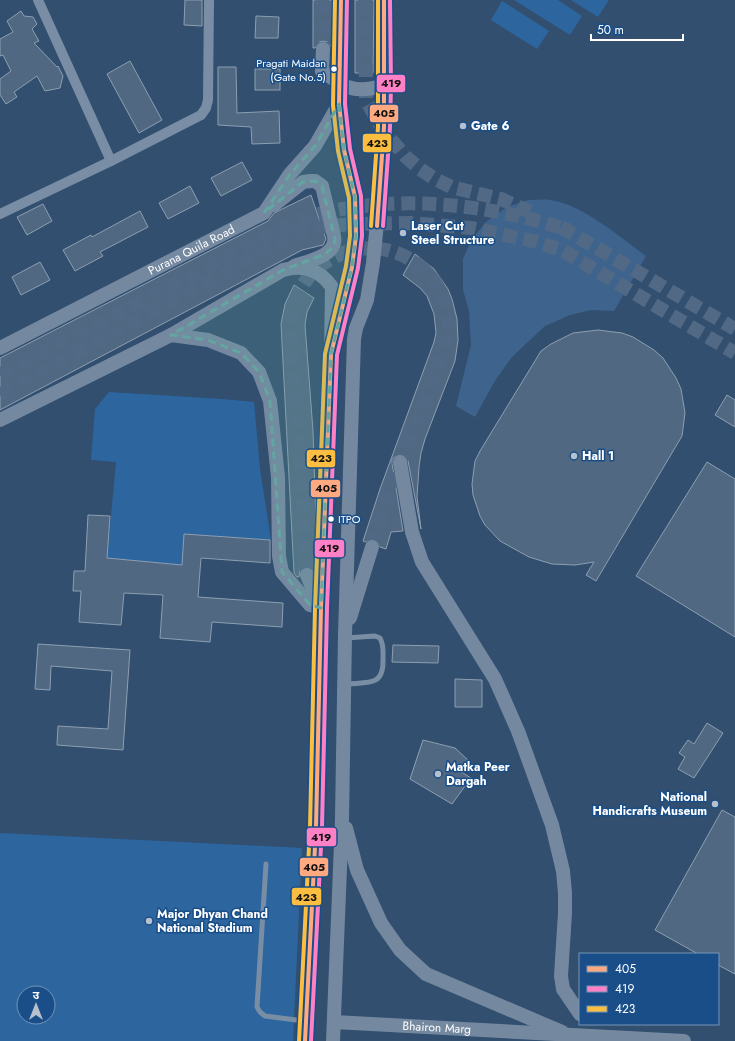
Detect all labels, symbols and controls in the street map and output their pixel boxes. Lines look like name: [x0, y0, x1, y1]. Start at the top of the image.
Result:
scale bar: [591, 16, 683, 42]
text: 50 m: [597, 21, 624, 39]
place label: Pragati Maidan (Gate No.5): [256, 55, 326, 85]
marker: Pragati Maidan (Gate No.5): [329, 64, 339, 74]
line badge: 419: [376, 74, 406, 93]
text: 419: [381, 75, 401, 91]
line badge: 405: [369, 104, 399, 123]
text: 405: [373, 105, 395, 121]
place label: Gate 6: [471, 117, 510, 135]
marker: Gate 6: [458, 121, 468, 131]
line badge: 423: [362, 133, 392, 153]
text: 423: [366, 135, 388, 151]
place label: Laser Cut Steel Structure: [411, 217, 494, 249]
street label: Purana Quila Road: [145, 220, 238, 280]
marker: Laser Cut Steel Structure: [398, 228, 408, 238]
place label: Hall 1: [582, 447, 614, 465]
line badge: 423: [306, 449, 336, 468]
text: 423: [310, 450, 332, 466]
marker: Hall 1: [569, 451, 579, 461]
line badge: 405: [310, 479, 341, 498]
text: 405: [315, 480, 337, 496]
place label: ITPO: [338, 511, 361, 527]
marker: ITPO: [326, 514, 336, 524]
line badge: 419: [314, 539, 345, 558]
text: 419: [319, 540, 339, 556]
place label: Matka Peer Dargah: [446, 758, 510, 790]
marker: Matka Peer Dargah: [433, 769, 443, 779]
place label: National Handicrafts Museum: [592, 788, 707, 820]
marker: National Handicrafts Museum: [710, 799, 720, 809]
line badge: 419: [306, 827, 337, 847]
text: 419: [311, 829, 331, 845]
line badge: 405: [299, 857, 329, 877]
text: 405: [303, 859, 325, 875]
line badge: 423: [291, 887, 322, 906]
text: 423: [295, 889, 317, 905]
place label: Major Dhyan Chand National Stadium: [157, 905, 268, 937]
marker: Major Dhyan Chand National Stadium: [144, 916, 154, 926]
legend: [579, 953, 719, 1025]
text: 405: [615, 960, 636, 978]
text: 419: [615, 980, 634, 998]
north arrow: [16, 985, 56, 1025]
text: उ: [33, 987, 40, 1003]
text: 423: [615, 1000, 636, 1018]
street label: Bhairon Marg: [402, 1017, 472, 1038]

